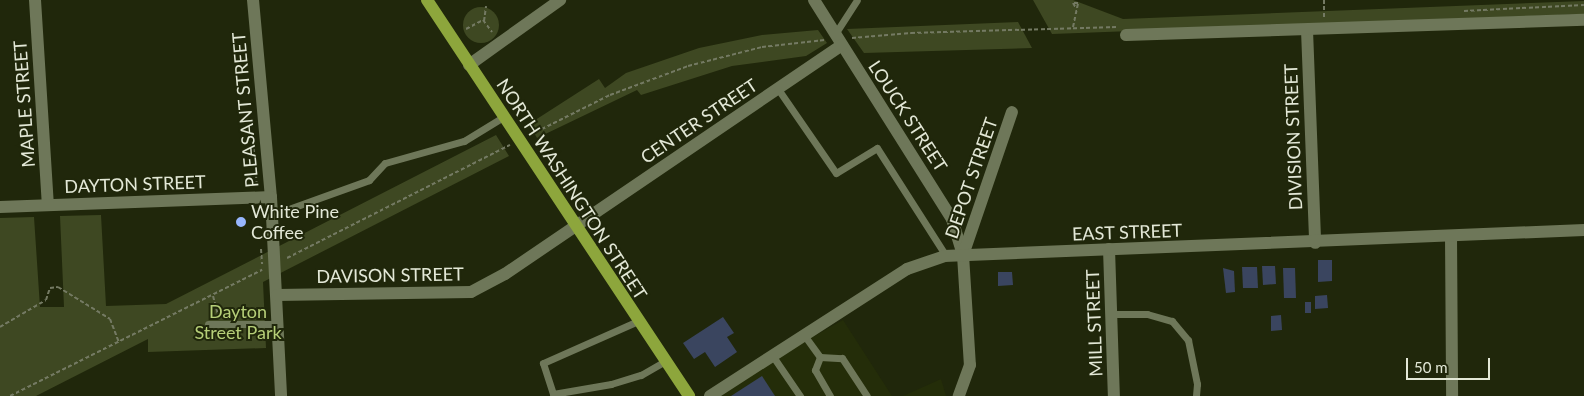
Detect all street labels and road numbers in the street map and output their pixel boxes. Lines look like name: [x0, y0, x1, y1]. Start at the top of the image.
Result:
street label: PLEASANT STREET: [227, 31, 263, 189]
street label: MAPLE STREET: [9, 40, 39, 168]
street label: LOUCK STREET: [864, 56, 952, 176]
street label: DIVISION STREET: [1280, 63, 1306, 211]
street label: NORTH WASHINGTON STREET: [492, 74, 652, 304]
street label: CENTER STREET: [637, 74, 761, 168]
street label: DEPOT STREET: [940, 114, 1002, 242]
street label: DAYTON STREET: [64, 171, 206, 197]
street label: EAST STREET: [1071, 219, 1183, 245]
street label: DAVISON STREET: [316, 263, 464, 287]
street label: MILL STREET: [1081, 269, 1107, 377]

